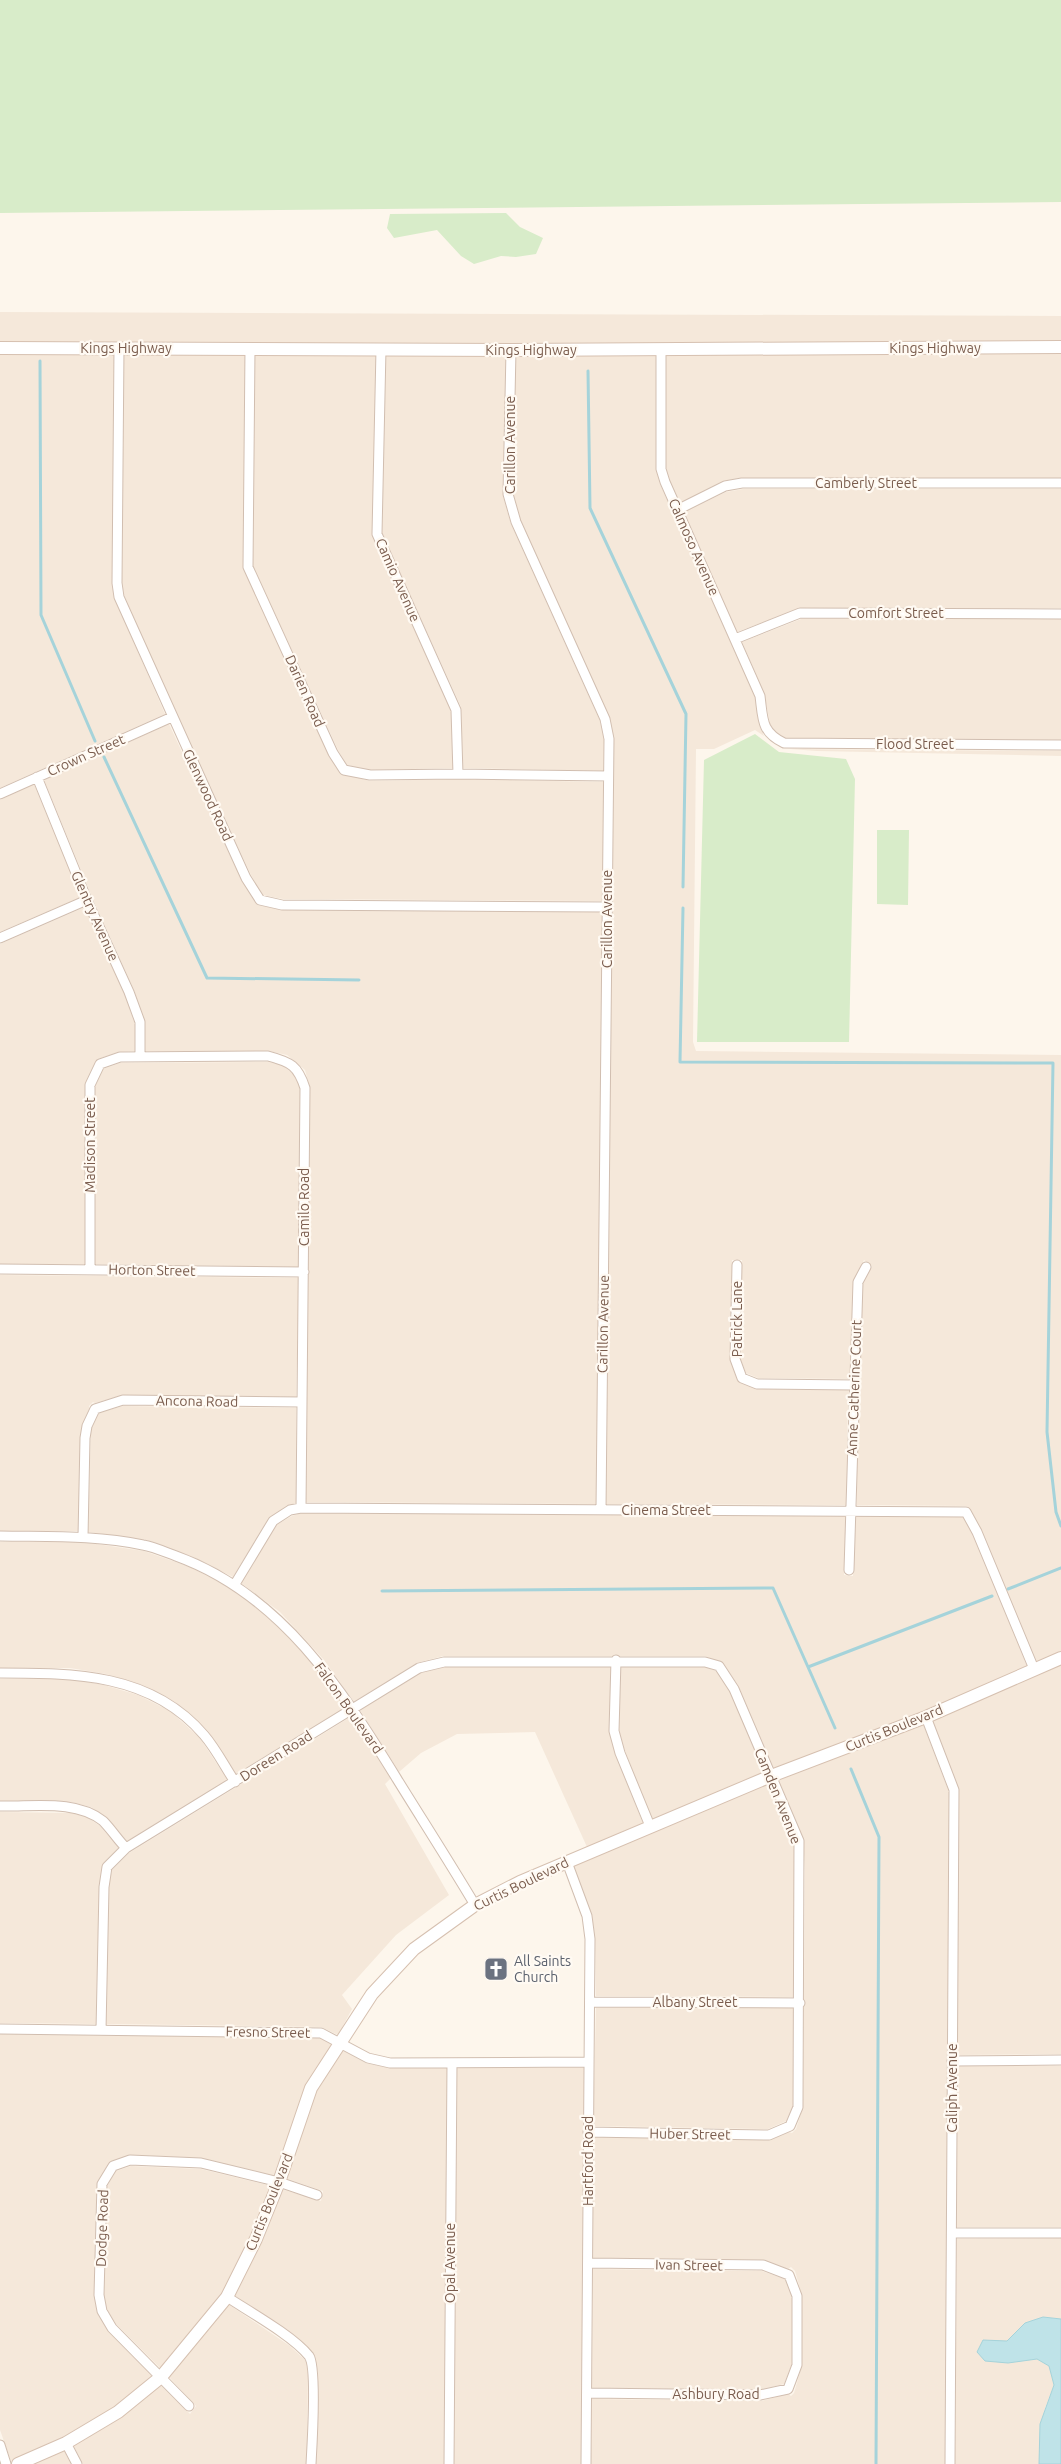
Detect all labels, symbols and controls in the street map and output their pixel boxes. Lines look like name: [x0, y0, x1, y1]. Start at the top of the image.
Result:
street label: Kings Highway: [80, 340, 172, 356]
street label: Kings Highway: [889, 340, 981, 356]
street label: Kings Highway: [485, 342, 577, 358]
street label: Carillon Avenue: [502, 396, 518, 494]
street label: Camberly Street: [815, 475, 917, 491]
street label: Calmoso Avenue: [665, 496, 723, 598]
street label: Camio Avenue: [372, 536, 424, 624]
street label: Comfort Street: [848, 605, 944, 621]
street label: Darien Road: [282, 653, 328, 729]
street label: Crown Street: [45, 731, 128, 779]
street label: Flood Street: [876, 736, 954, 752]
street label: Glenwood Road: [180, 747, 236, 843]
street label: Glentry Avenue: [68, 868, 122, 964]
street label: Carillon Avenue: [599, 870, 615, 968]
street label: Madison Street: [82, 1097, 98, 1193]
street label: Camilo Road: [296, 1168, 312, 1246]
street label: Horton Street: [108, 1261, 196, 1279]
street label: Carillon Avenue: [594, 1275, 612, 1373]
street label: Patrick Lane: [729, 1281, 745, 1357]
street label: Anne Catherine Court: [844, 1319, 864, 1456]
street label: Ancona Road: [156, 1392, 238, 1410]
street label: Cinema Street: [621, 1502, 711, 1518]
street label: Falcon Boulevard: [312, 1659, 386, 1757]
street label: Curtis Boulevard: [843, 1701, 945, 1755]
street label: Doreen Road: [237, 1727, 315, 1785]
street label: Camden Avenue: [751, 1746, 805, 1846]
street label: Curtis Boulevard: [471, 1854, 571, 1914]
place label: All Saints Church: [514, 1953, 571, 1985]
church icon: All Saints Church: [483, 1956, 509, 1982]
street label: Albany Street: [652, 1994, 738, 2010]
street label: Fresno Street: [226, 2023, 311, 2041]
street label: Caliph Avenue: [944, 2043, 960, 2133]
street label: Hartford Road: [580, 2116, 596, 2206]
street label: Huber Street: [649, 2125, 731, 2143]
street label: Curtis Boulevard: [242, 2151, 296, 2253]
street label: Dodge Road: [93, 2189, 111, 2267]
street label: Opal Avenue: [442, 2223, 458, 2303]
street label: Ivan Street: [655, 2256, 724, 2274]
street label: Ashbury Road: [672, 2386, 760, 2402]

